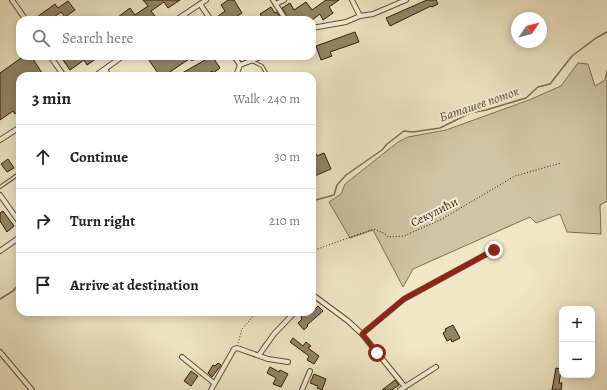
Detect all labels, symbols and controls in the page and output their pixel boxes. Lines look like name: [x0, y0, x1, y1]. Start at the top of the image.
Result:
north arrow: [511, 12, 547, 48]
search box: [16, 16, 316, 60]
icon: search: [30, 27, 52, 49]
text: Search here: [62, 28, 133, 48]
water label: Баташев поток: [437, 82, 521, 126]
text: 3 min: [32, 87, 71, 110]
text: Walk · 240 m: [233, 90, 300, 107]
icon: ahead: [32, 146, 54, 168]
text: Continue: [70, 147, 128, 167]
text: 30 m: [274, 148, 300, 165]
street label: Секулићи: [408, 193, 460, 231]
icon: right: [32, 210, 54, 232]
text: Turn right: [70, 211, 135, 231]
text: 210 m: [269, 212, 300, 229]
route end: [485, 241, 503, 259]
icon: arrive: [32, 274, 54, 296]
text: Arrive at destination: [70, 275, 199, 295]
map controls: [559, 306, 595, 378]
button: +: [559, 306, 595, 342]
button: −: [559, 342, 595, 378]
route start: [368, 344, 386, 362]

